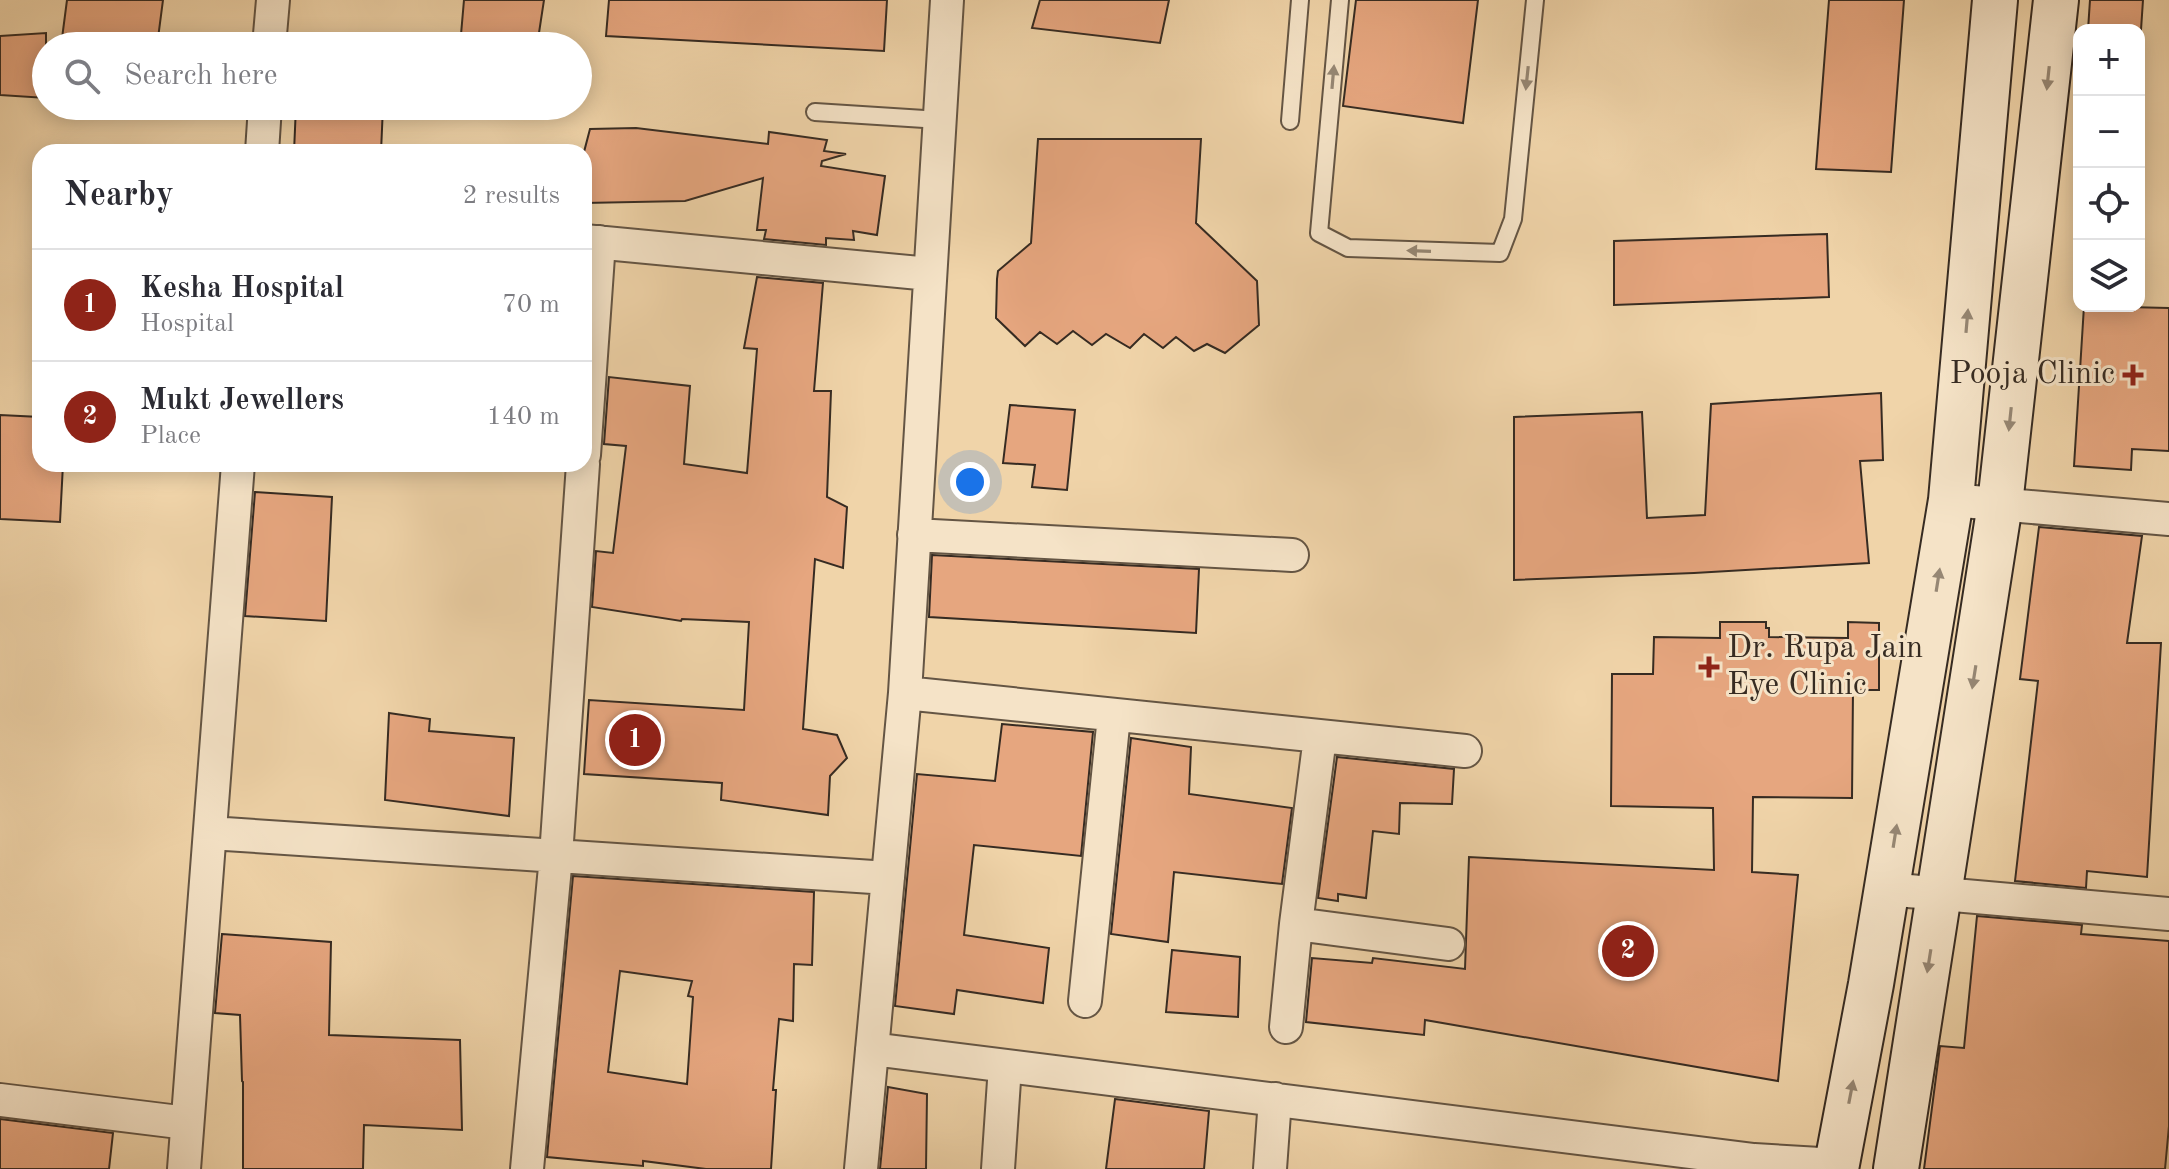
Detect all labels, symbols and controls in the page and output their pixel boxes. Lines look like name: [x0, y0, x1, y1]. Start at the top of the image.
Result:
map controls: [2073, 24, 2145, 312]
button: +: [2073, 24, 2145, 96]
search box: [32, 32, 592, 120]
icon: search: [60, 54, 104, 98]
text: Search here: [124, 61, 278, 91]
one-way arrow: [1327, 64, 1340, 89]
one-way arrow: [2041, 65, 2054, 90]
one-way arrow: [1521, 66, 1534, 91]
button: −: [2073, 96, 2145, 168]
button: locate: [2073, 168, 2145, 240]
text: Nearby: [64, 179, 174, 213]
text: 2 results: [462, 183, 560, 209]
button: layers: [2073, 240, 2145, 312]
one-way arrow: [1406, 244, 1431, 257]
text: Kesha Hospital: [140, 274, 344, 304]
text: 1: [82, 292, 98, 318]
text: 70 m: [502, 292, 560, 318]
one-way arrow: [1960, 309, 1973, 334]
text: Hospital: [140, 311, 234, 337]
place label: Pooja Clinic: [1950, 359, 2115, 391]
marker: Pooja Clinic: [2122, 364, 2144, 386]
text: Mukt Jewellers: [140, 386, 344, 416]
text: 2: [82, 404, 98, 430]
text: 140 m: [487, 404, 560, 430]
one-way arrow: [2003, 407, 2016, 432]
text: Place: [140, 423, 201, 449]
your location: [950, 462, 990, 502]
one-way arrow: [1932, 567, 1944, 592]
place label: Dr. Rupa Jain Eye Clinic: [1727, 633, 1923, 702]
marker: Dr. Rupa Jain Eye Clinic: [1698, 656, 1720, 678]
one-way arrow: [1967, 665, 1980, 690]
pin: 1: [609, 710, 661, 770]
one-way arrow: [1890, 823, 1902, 848]
pin: 2: [1602, 921, 1654, 981]
one-way arrow: [1922, 949, 1935, 974]
one-way arrow: [1845, 1080, 1857, 1105]

